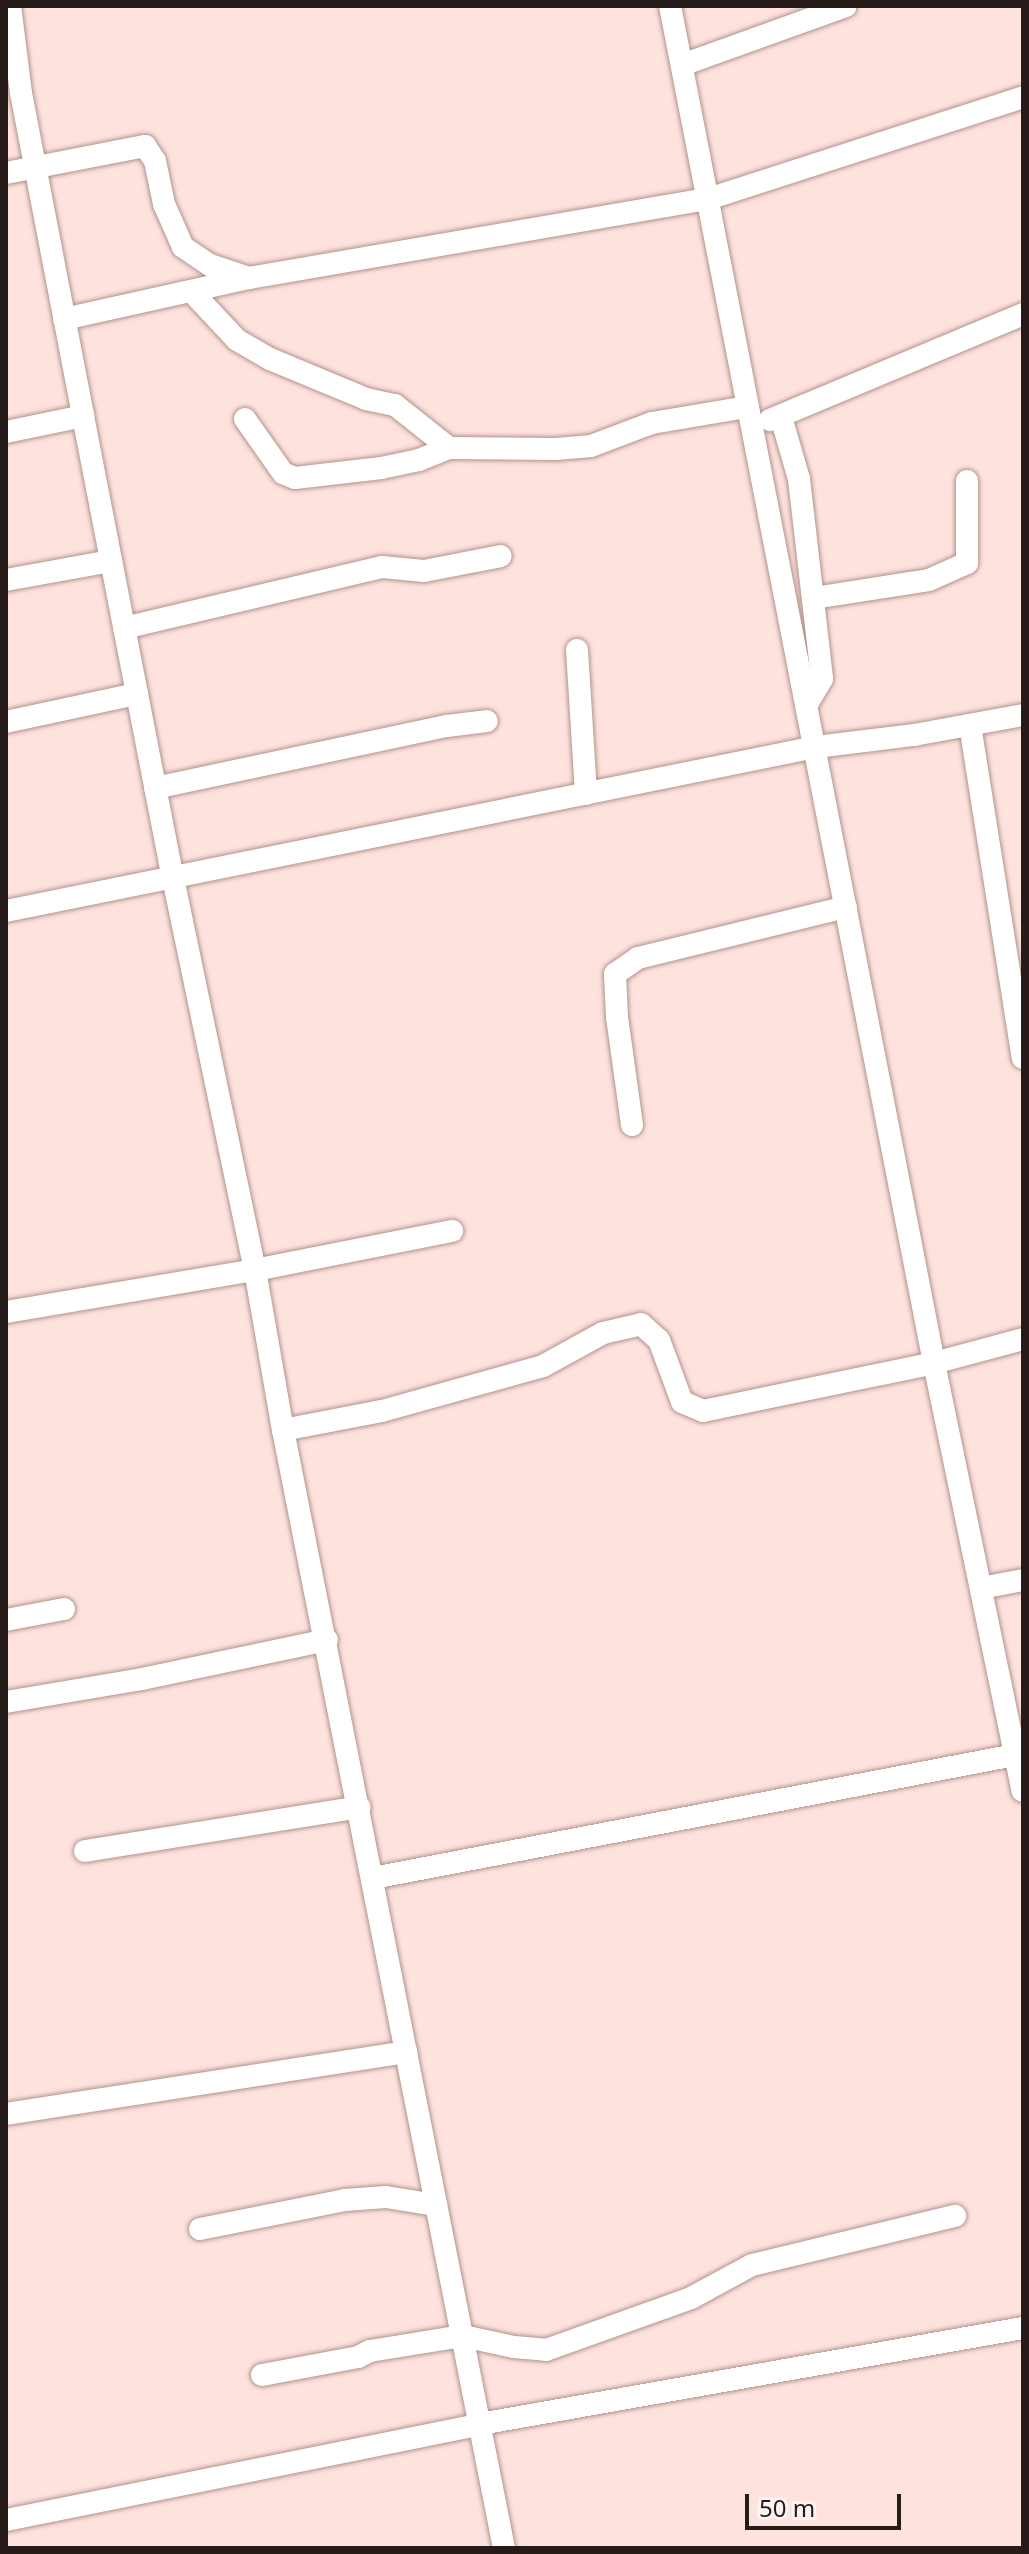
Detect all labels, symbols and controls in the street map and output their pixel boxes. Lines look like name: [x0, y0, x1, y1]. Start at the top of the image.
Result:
scale bar: [749, 2478, 905, 2528]
text: 50 m: [759, 2491, 815, 2524]

